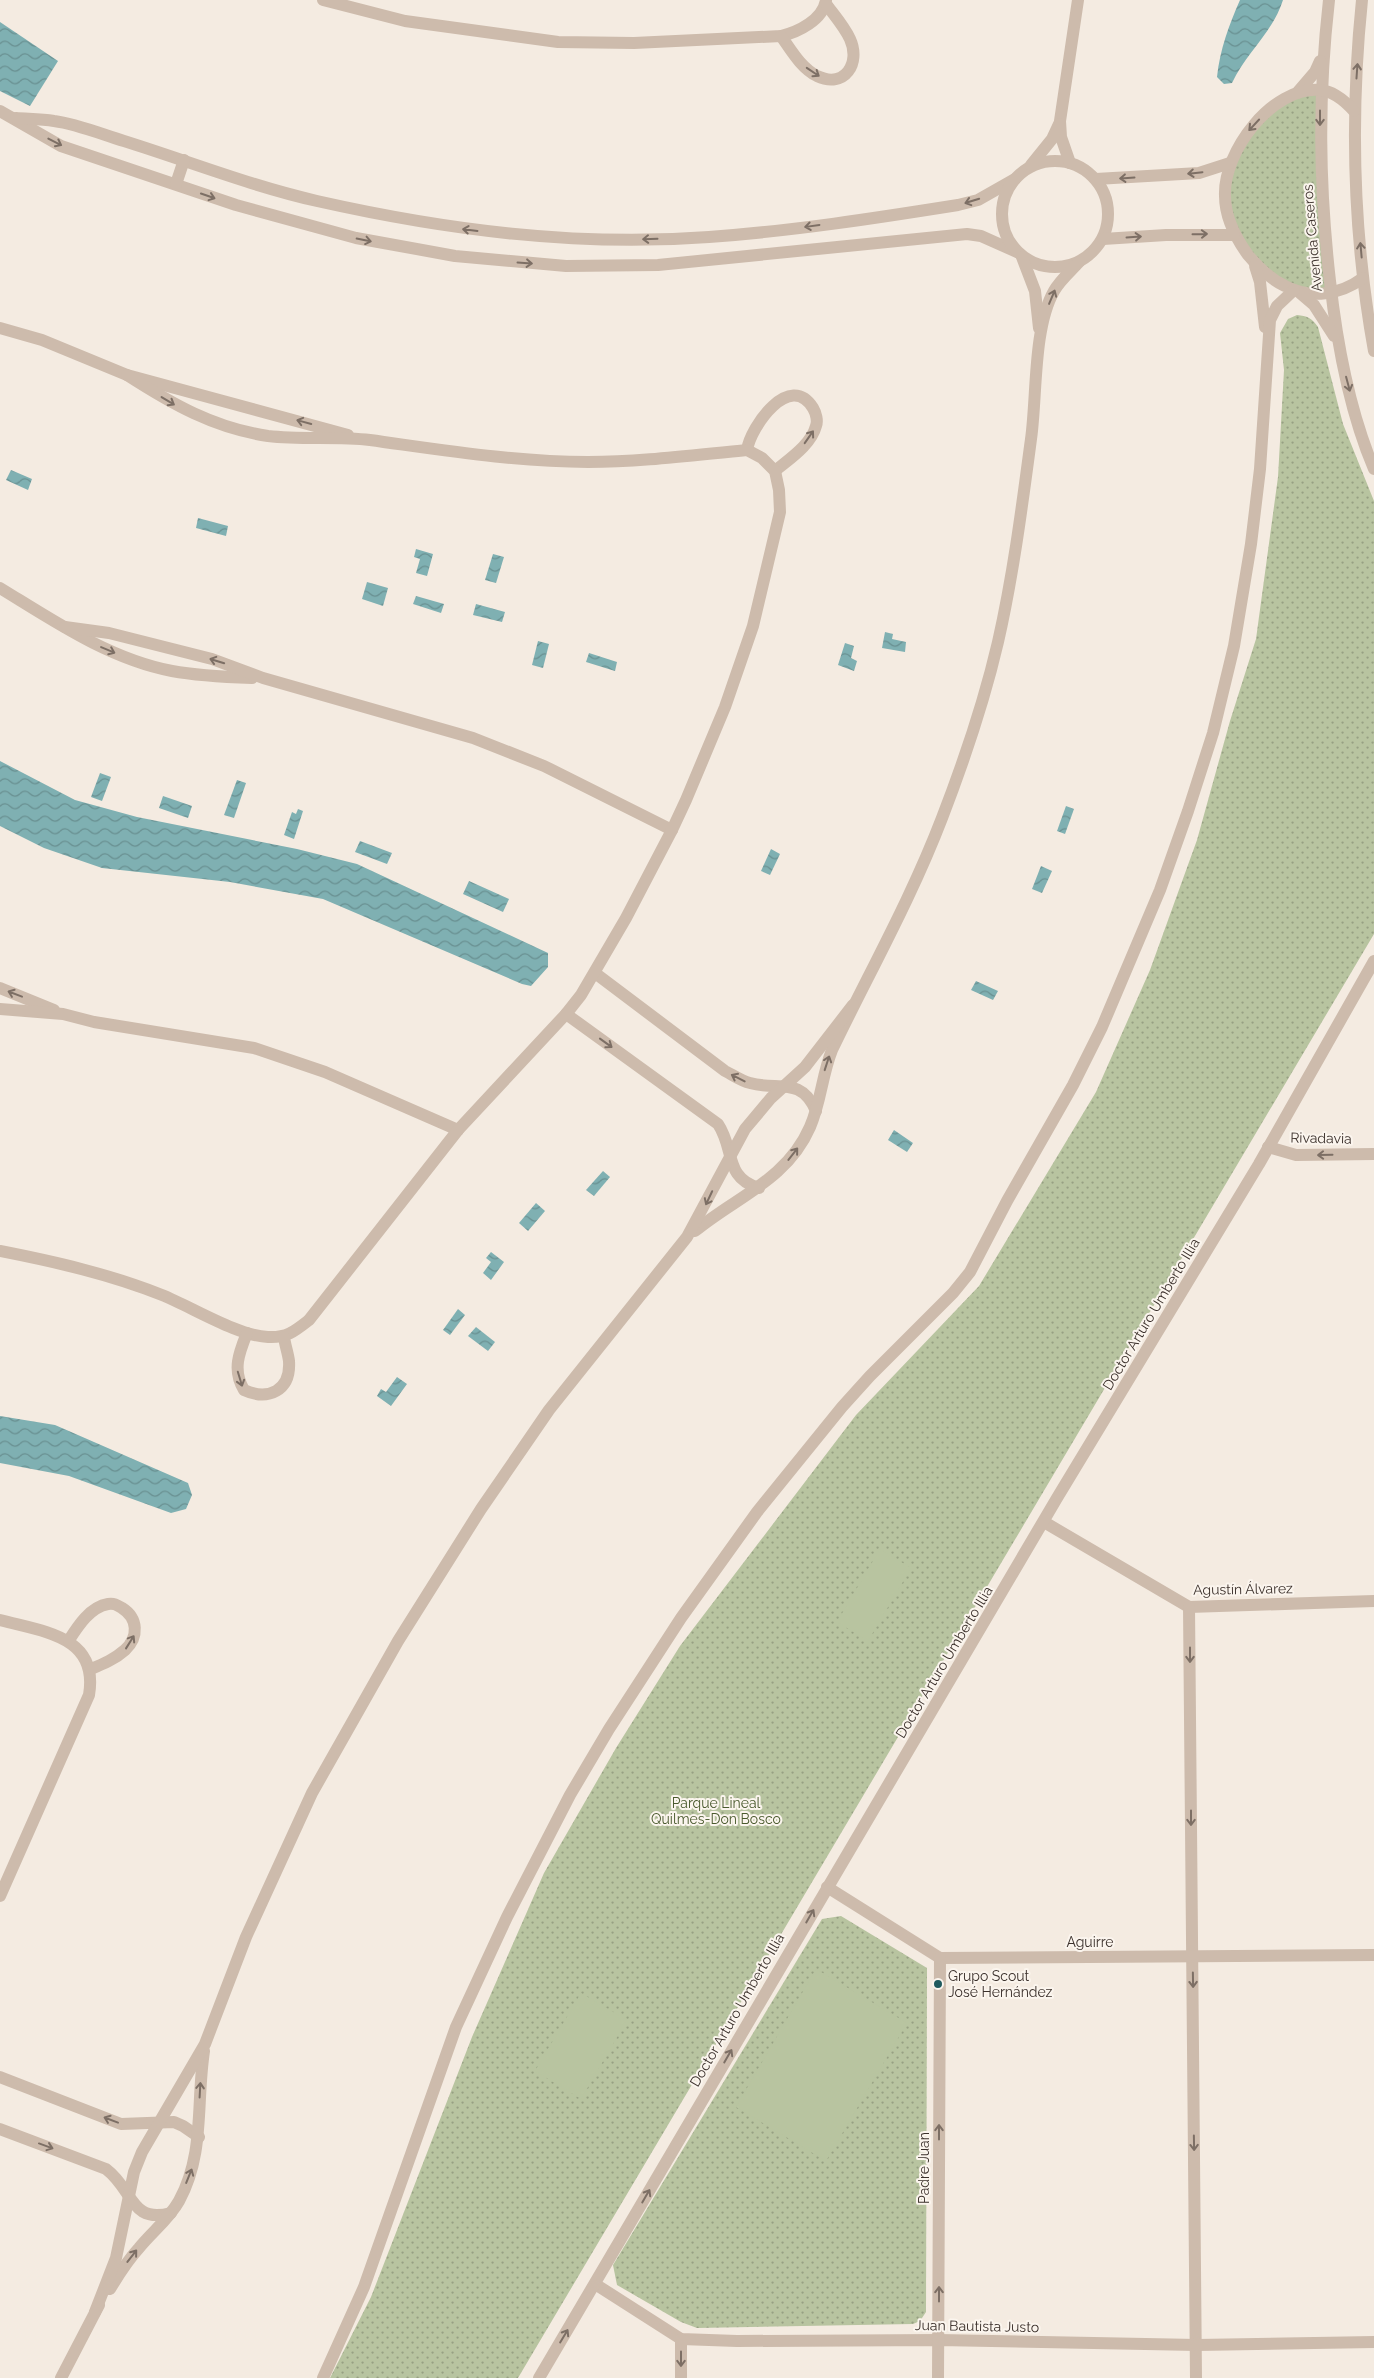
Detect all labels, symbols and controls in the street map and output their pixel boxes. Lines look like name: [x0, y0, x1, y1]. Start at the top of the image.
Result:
one-way arrow: [1352, 63, 1361, 79]
one-way arrow: [806, 67, 820, 77]
one-way arrow: [1315, 110, 1325, 126]
one-way arrow: [1248, 119, 1260, 131]
one-way arrow: [47, 138, 62, 147]
one-way arrow: [1187, 168, 1203, 177]
one-way arrow: [1119, 173, 1135, 182]
street label: Avenida Caseros: [1299, 183, 1325, 292]
one-way arrow: [200, 192, 216, 201]
one-way arrow: [964, 197, 980, 207]
one-way arrow: [804, 222, 820, 232]
one-way arrow: [462, 225, 478, 235]
one-way arrow: [1192, 229, 1208, 239]
one-way arrow: [1126, 232, 1142, 242]
one-way arrow: [642, 235, 658, 244]
one-way arrow: [356, 236, 372, 245]
one-way arrow: [1356, 243, 1366, 259]
one-way arrow: [517, 258, 533, 267]
one-way arrow: [1047, 290, 1057, 305]
one-way arrow: [1344, 375, 1353, 391]
one-way arrow: [161, 397, 175, 407]
one-way arrow: [296, 417, 312, 426]
one-way arrow: [804, 430, 814, 444]
one-way arrow: [100, 646, 115, 656]
one-way arrow: [210, 656, 226, 666]
one-way arrow: [8, 989, 23, 998]
one-way arrow: [599, 1038, 613, 1048]
one-way arrow: [823, 1056, 832, 1071]
one-way arrow: [731, 1073, 746, 1082]
street label: Rivadavia: [1290, 1129, 1352, 1147]
one-way arrow: [788, 1148, 799, 1161]
one-way arrow: [1318, 1150, 1334, 1160]
one-way arrow: [704, 1190, 714, 1205]
street label: Doctor Arturo Umberto Illia: [1099, 1235, 1203, 1393]
one-way arrow: [235, 1371, 245, 1387]
street label: Agustín Álvarez: [1193, 1579, 1293, 1598]
street label: Doctor Arturo Umberto Illia: [892, 1583, 996, 1741]
one-way arrow: [125, 1636, 135, 1650]
one-way arrow: [1185, 1647, 1195, 1663]
park label: Parque Lineal Quilmes-Don Bosco: [651, 1795, 781, 1827]
one-way arrow: [1186, 1810, 1196, 1826]
one-way arrow: [806, 1909, 816, 1923]
street label: Doctor Arturo Umberto Illia: [687, 1931, 787, 2089]
street label: Aguirre: [1066, 1934, 1114, 1950]
place label: Grupo Scout José Hernández: [948, 1968, 1053, 2000]
one-way arrow: [1188, 1972, 1198, 1988]
marker: Grupo Scout José Hernández: [932, 1978, 944, 1990]
one-way arrow: [724, 2049, 734, 2063]
one-way arrow: [195, 2083, 204, 2099]
one-way arrow: [104, 2115, 119, 2124]
one-way arrow: [934, 2124, 944, 2140]
street label: Padre Juan: [916, 2132, 932, 2204]
one-way arrow: [1189, 2134, 1199, 2151]
one-way arrow: [38, 2142, 53, 2151]
one-way arrow: [185, 2169, 194, 2184]
one-way arrow: [642, 2189, 652, 2204]
one-way arrow: [126, 2250, 137, 2263]
one-way arrow: [934, 2287, 944, 2303]
street label: Juan Bautista Justo: [915, 2317, 1039, 2335]
one-way arrow: [559, 2330, 569, 2344]
one-way arrow: [676, 2350, 686, 2366]

